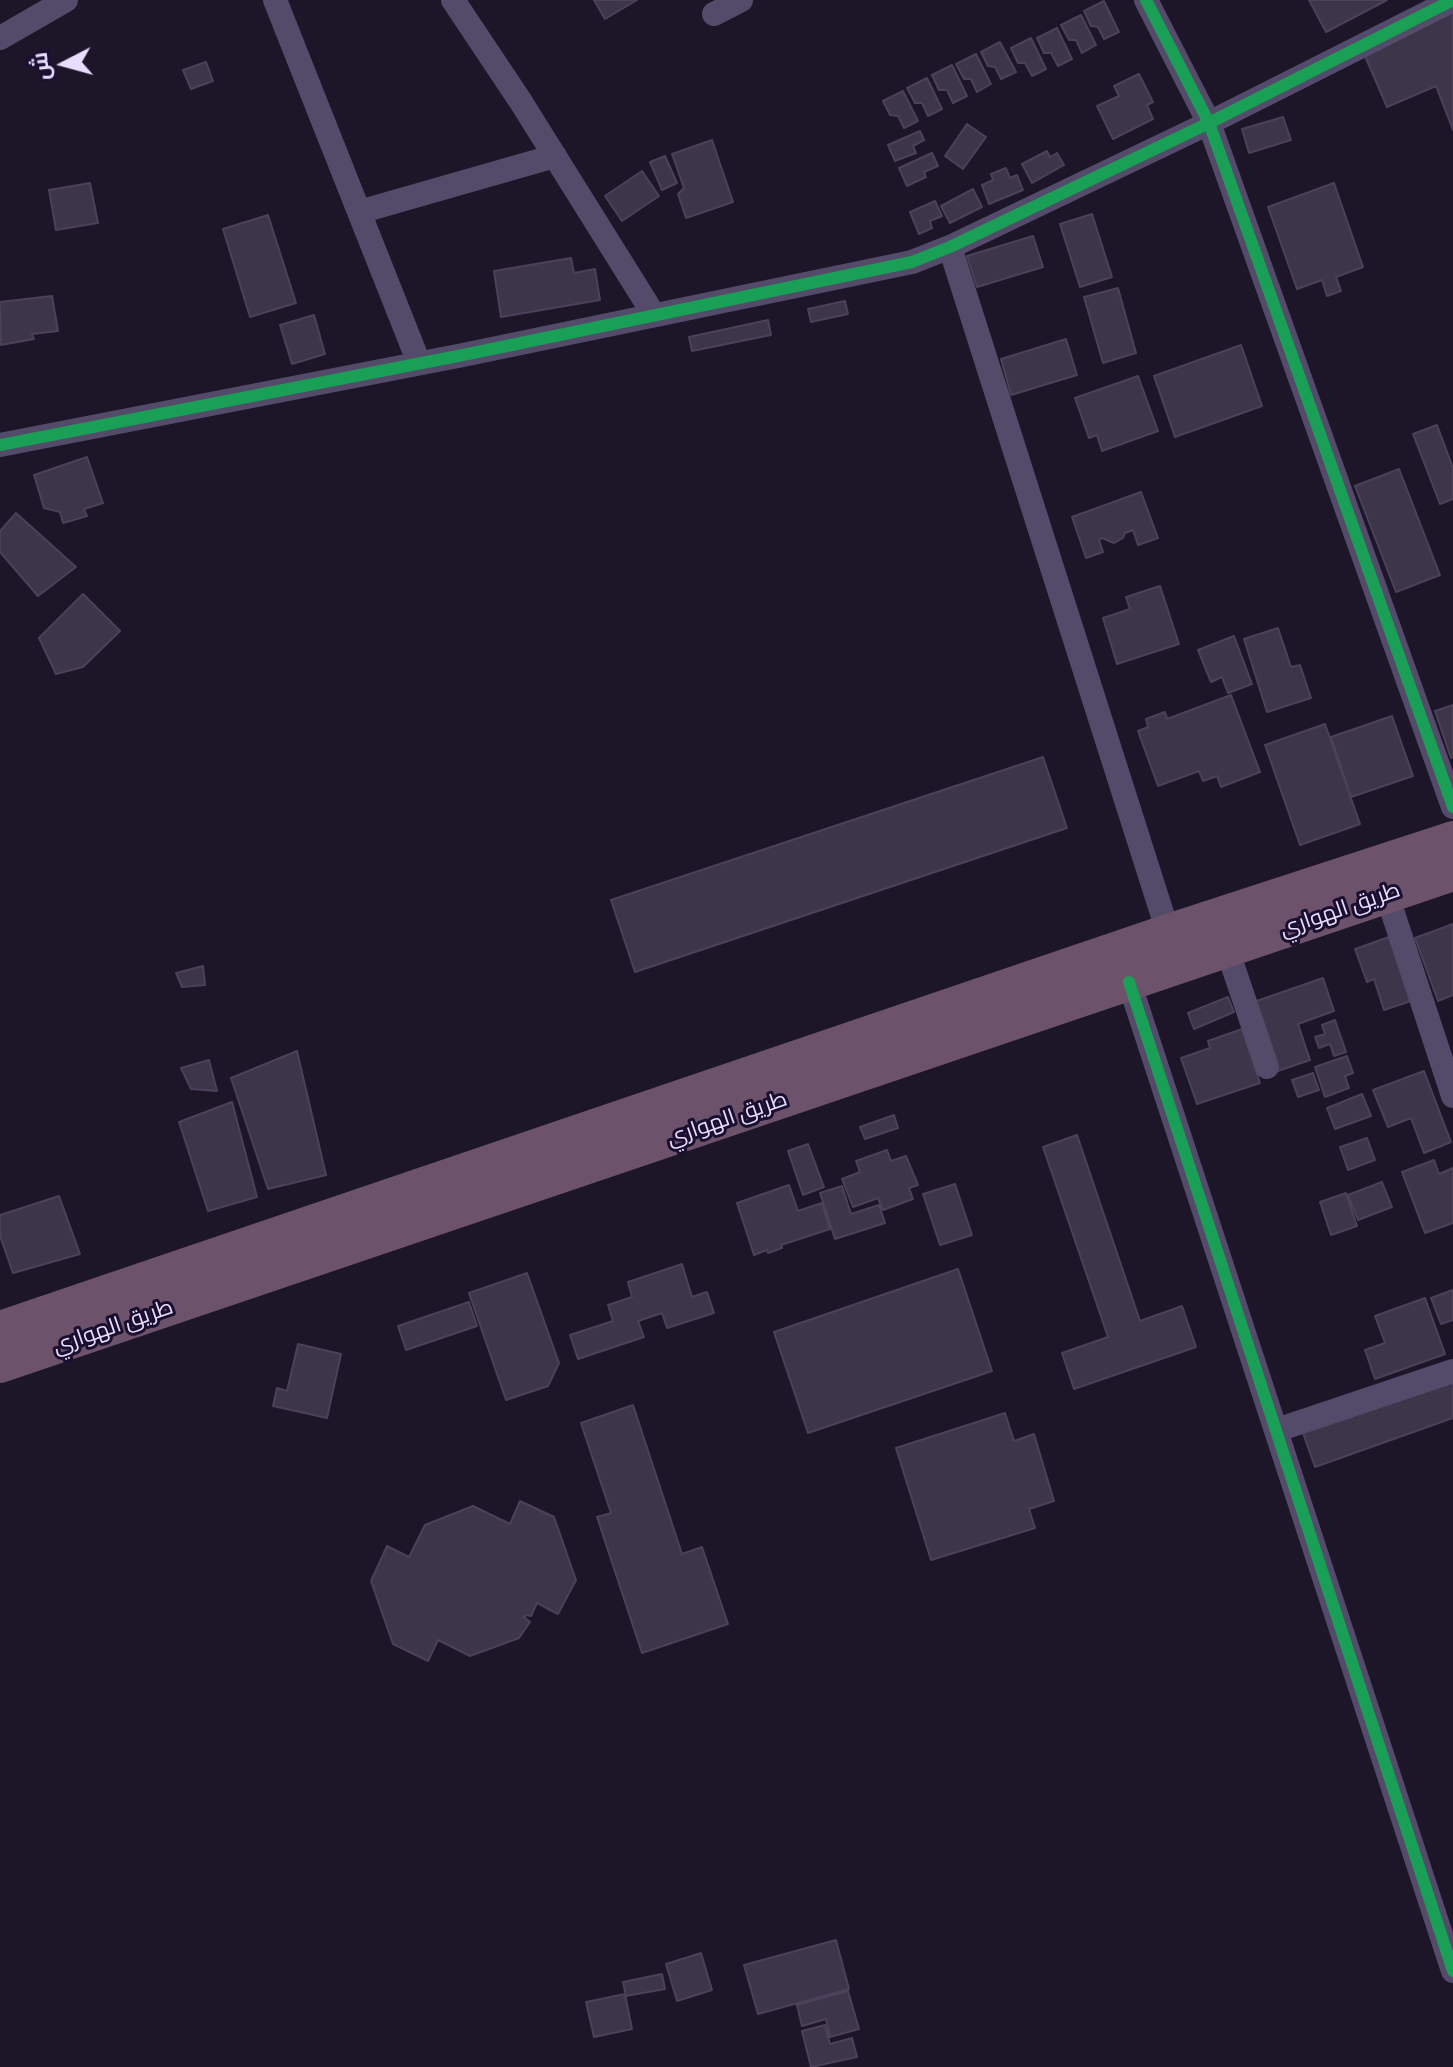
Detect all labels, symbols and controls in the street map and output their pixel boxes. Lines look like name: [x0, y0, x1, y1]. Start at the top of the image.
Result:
north arrow: [24, 24, 104, 104]
text: ش: [25, 51, 56, 82]
street label: طريق الهواري: [1276, 877, 1404, 943]
street label: طريق الهواري: [663, 1086, 791, 1152]
street label: طريق الهواري: [49, 1294, 177, 1360]

